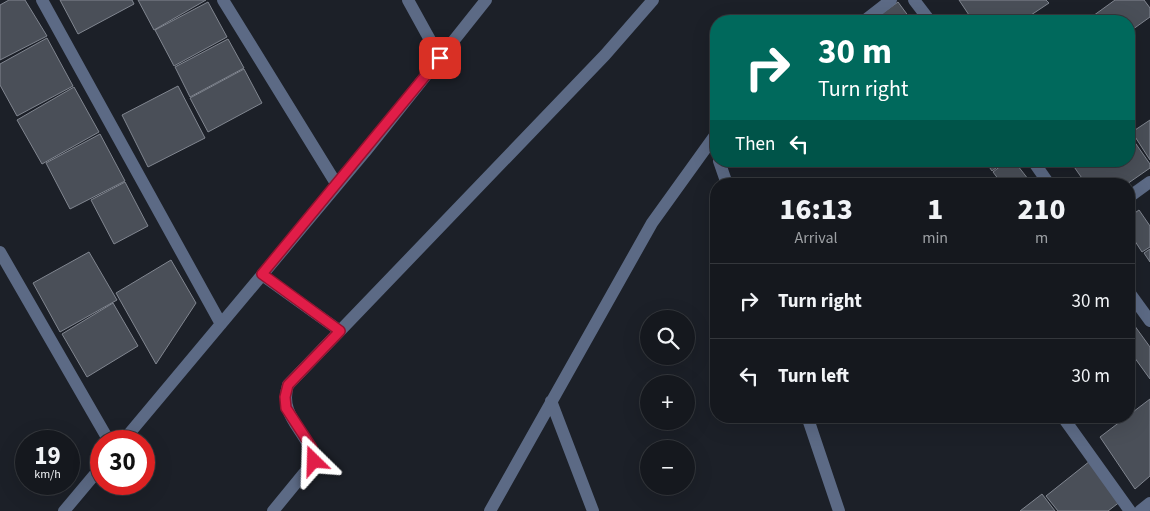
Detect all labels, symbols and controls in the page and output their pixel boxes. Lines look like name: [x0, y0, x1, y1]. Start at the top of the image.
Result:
text: 30 m: [818, 27, 892, 77]
icon: right: [735, 35, 800, 100]
pin: [419, 37, 461, 79]
icon: arrive: [426, 44, 454, 72]
text: Turn right: [818, 73, 908, 105]
icon: left: [785, 130, 813, 158]
text: Then: [735, 131, 775, 158]
text: 16:13: [779, 188, 853, 231]
text: 1: [927, 188, 943, 231]
text: 210: [1018, 188, 1066, 231]
text: Arrival: [795, 227, 838, 249]
text: min: [922, 227, 948, 249]
text: m: [1035, 227, 1048, 249]
icon: right: [735, 287, 763, 315]
text: Turn right: [778, 288, 862, 315]
text: 30 m: [1072, 288, 1110, 315]
map controls: [640, 310, 695, 495]
button: search: [640, 310, 695, 365]
icon: left: [735, 362, 763, 390]
text: Turn left: [778, 363, 849, 390]
text: 30 m: [1072, 363, 1110, 390]
button: +: [640, 375, 695, 430]
speed limit sign: 30: [90, 430, 155, 495]
position arrow: [287, 434, 339, 486]
text: 19: [34, 438, 61, 474]
button: −: [640, 440, 695, 495]
text: km/h: [34, 466, 61, 483]

